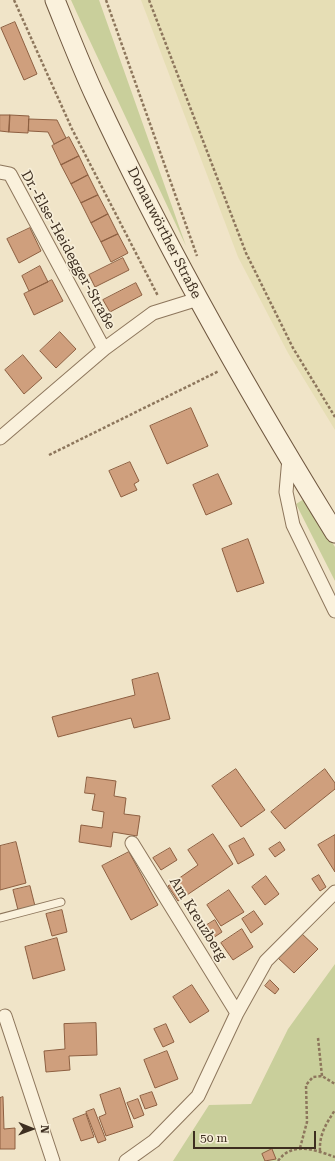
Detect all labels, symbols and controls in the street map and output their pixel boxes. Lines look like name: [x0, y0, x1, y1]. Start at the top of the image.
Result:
street label: Donauwörther Straße: [124, 164, 204, 302]
street label: Dr.-Else-Heidegger-Straße: [17, 168, 119, 332]
street label: Am Kreuzberg: [166, 874, 230, 964]
north arrow: [12, 1109, 52, 1149]
scale bar: [195, 1123, 318, 1149]
text: N: [38, 1125, 51, 1134]
text: 50 m: [200, 1131, 227, 1145]

